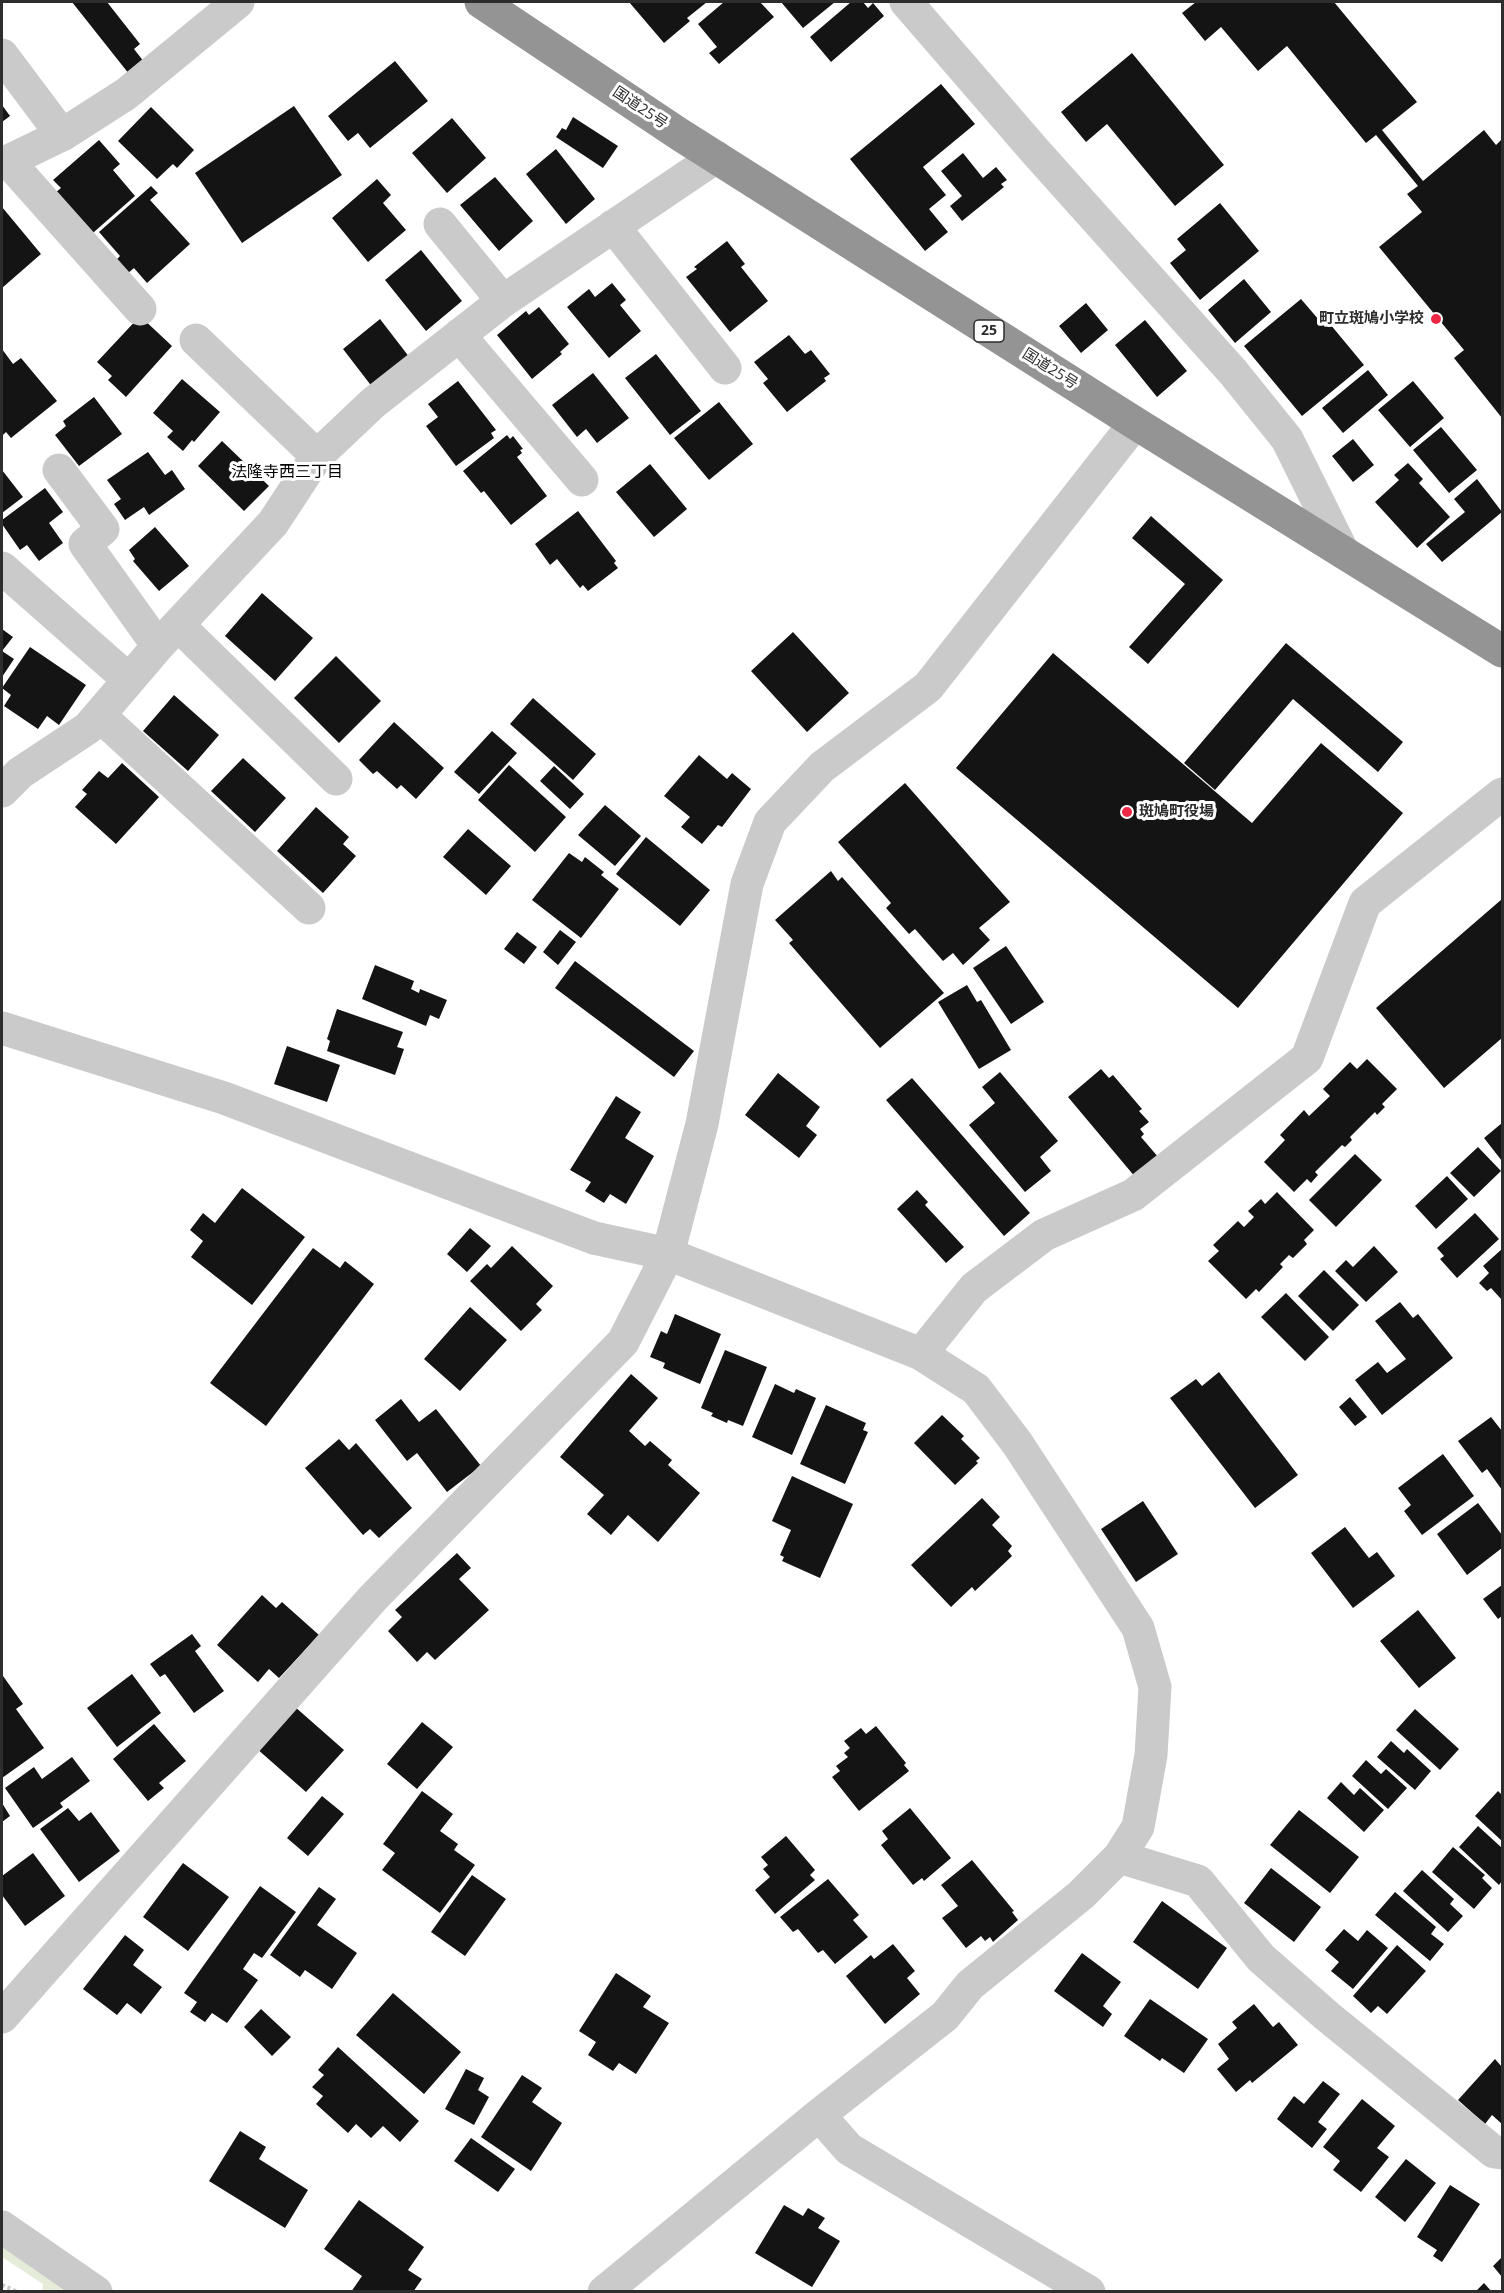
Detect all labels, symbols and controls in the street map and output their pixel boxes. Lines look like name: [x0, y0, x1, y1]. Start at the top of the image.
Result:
street label: 国道25号: [609, 83, 671, 133]
place label: 町立斑鳩小学校: [1319, 310, 1424, 328]
marker: 町立斑鳩小学校: [1429, 312, 1443, 326]
road number: 25: [974, 320, 1004, 342]
street label: 国道25号: [1019, 345, 1081, 393]
district label: 法隆寺西三丁目: [231, 462, 343, 482]
place label: 斑鳩町役場: [1139, 803, 1214, 821]
marker: 斑鳩町役場: [1120, 805, 1134, 819]

